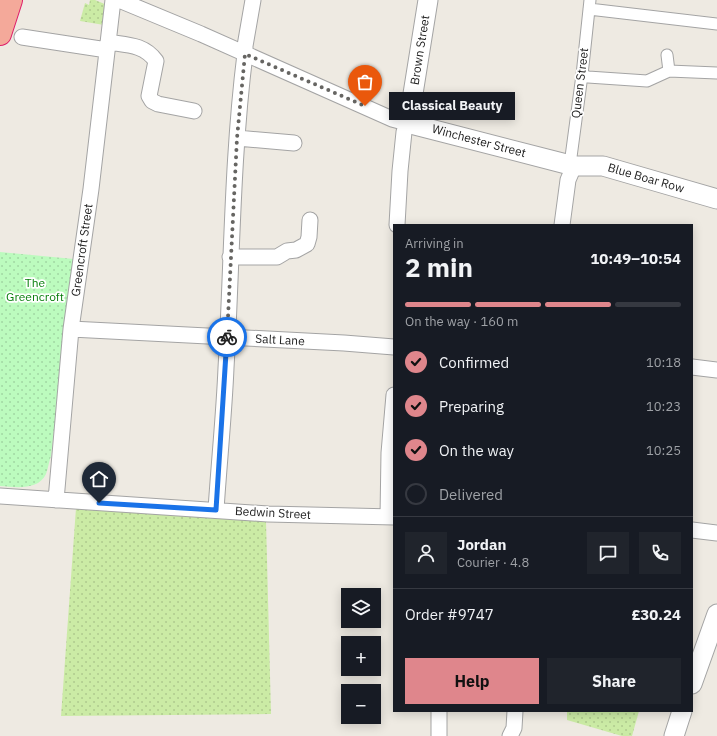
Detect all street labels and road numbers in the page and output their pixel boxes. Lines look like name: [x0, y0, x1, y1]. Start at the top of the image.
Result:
street label: Brown Street: [407, 14, 432, 86]
street label: Queen Street: [568, 47, 591, 119]
street label: Winchester Street: [431, 121, 528, 160]
street label: Blue Boar Row: [606, 159, 686, 196]
street label: Greencroft Street: [68, 203, 95, 297]
street label: Salt Lane: [255, 331, 306, 348]
street label: Bedwin Street: [235, 503, 311, 522]

